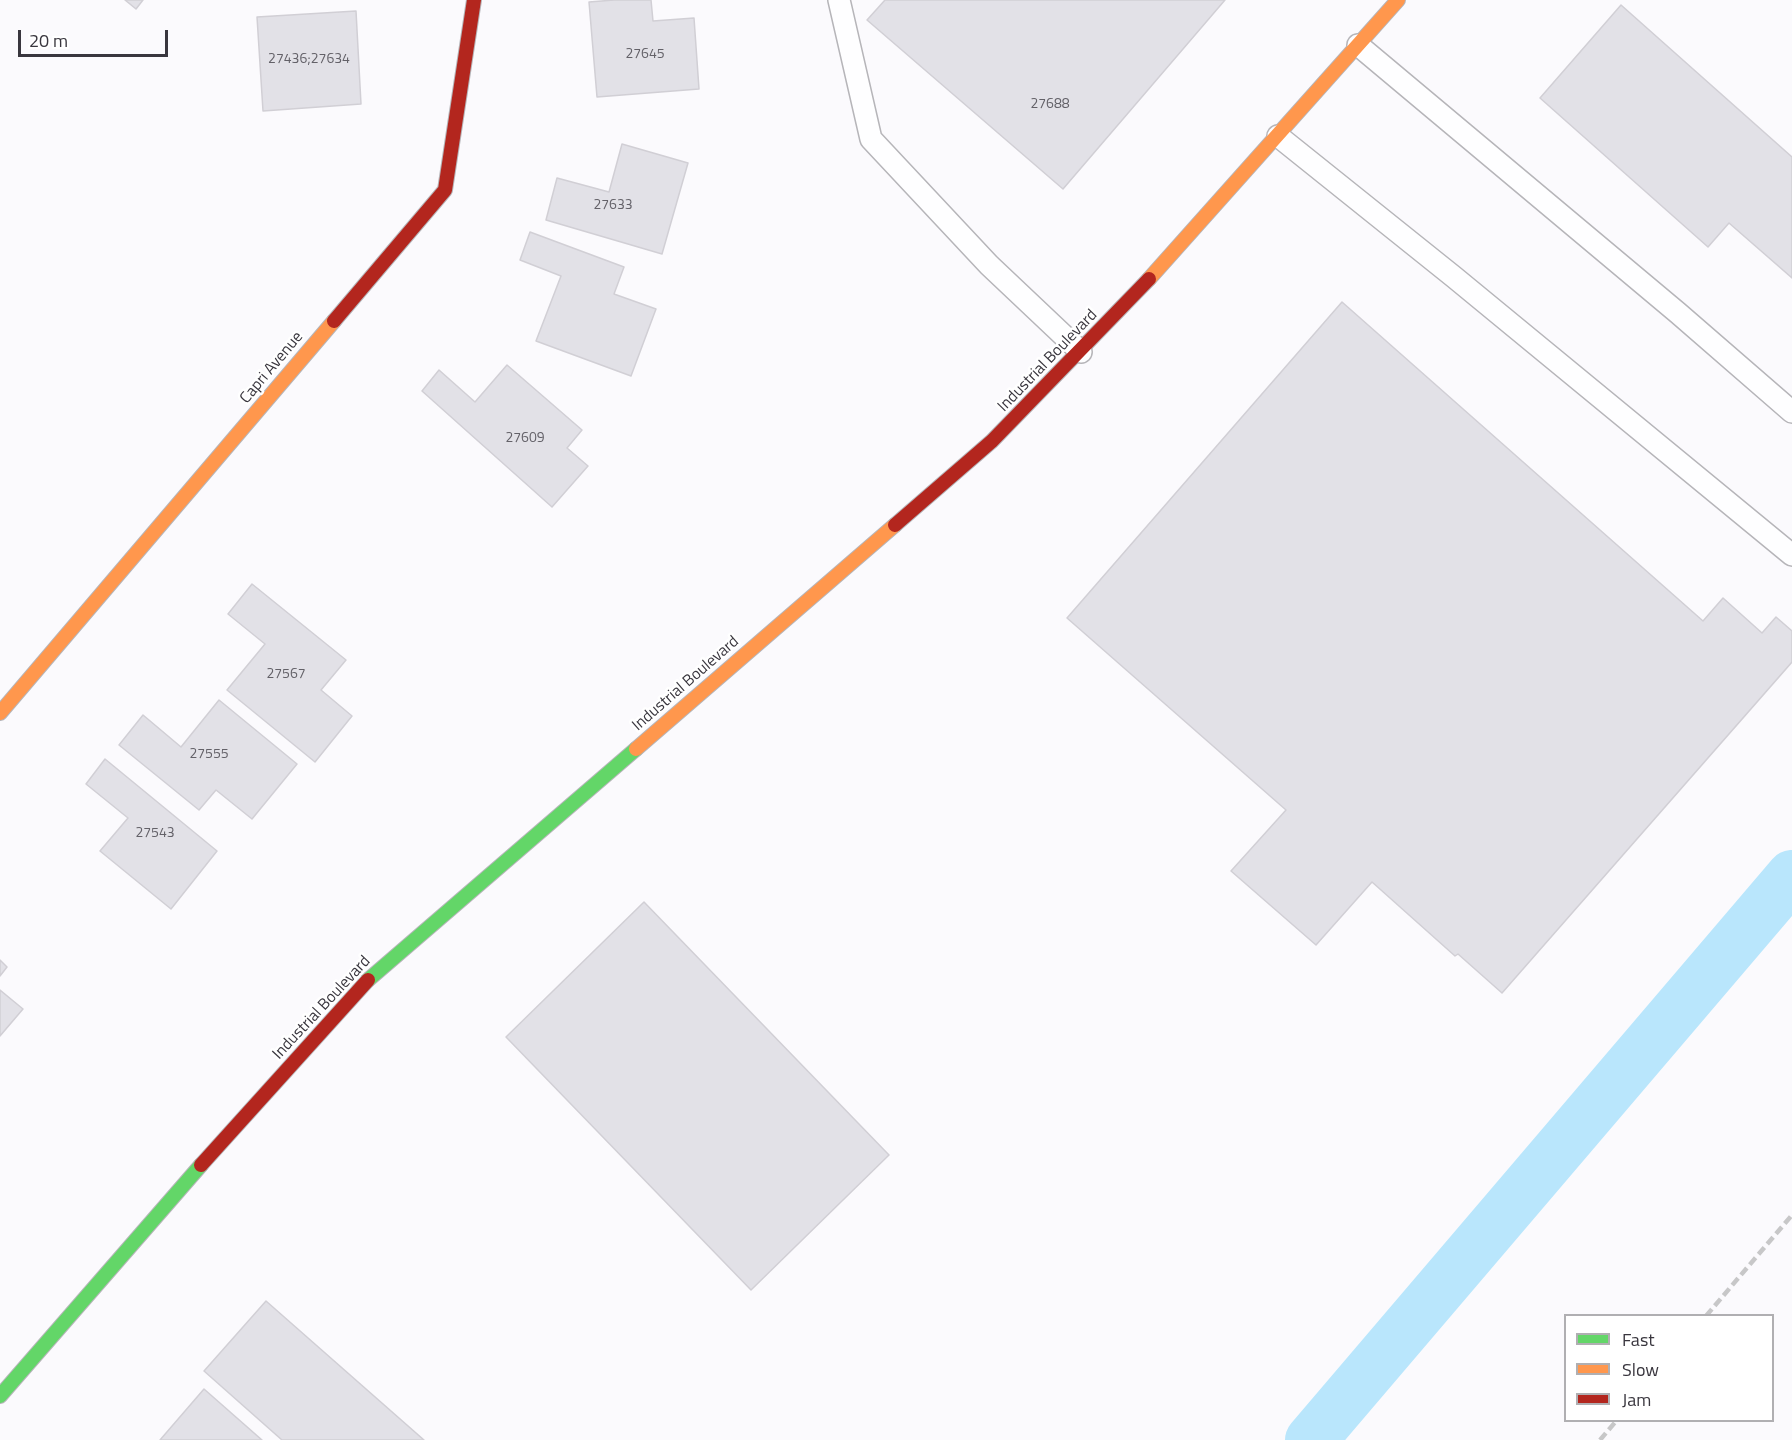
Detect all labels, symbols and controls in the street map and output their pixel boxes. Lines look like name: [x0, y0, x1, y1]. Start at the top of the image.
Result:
scale bar: [21, 18, 171, 56]
text: 20 m: [29, 27, 68, 54]
house number: 27645: [625, 47, 665, 63]
house number: 27436;27634: [268, 52, 350, 68]
house number: 27688: [1030, 97, 1070, 113]
house number: 27633: [593, 198, 633, 214]
street label: Industrial Boulevard: [994, 306, 1102, 416]
street label: Capri Avenue: [236, 328, 308, 408]
house number: 27609: [505, 431, 545, 447]
street label: Industrial Boulevard: [629, 633, 743, 735]
house number: 27567: [266, 667, 306, 683]
house number: 27555: [189, 747, 229, 763]
house number: 27543: [135, 826, 175, 842]
street label: Industrial Boulevard: [269, 952, 375, 1064]
legend: [1564, 1314, 1774, 1422]
text: Fast: [1622, 1326, 1655, 1353]
text: Slow: [1622, 1356, 1659, 1383]
text: Jam: [1622, 1386, 1651, 1413]

